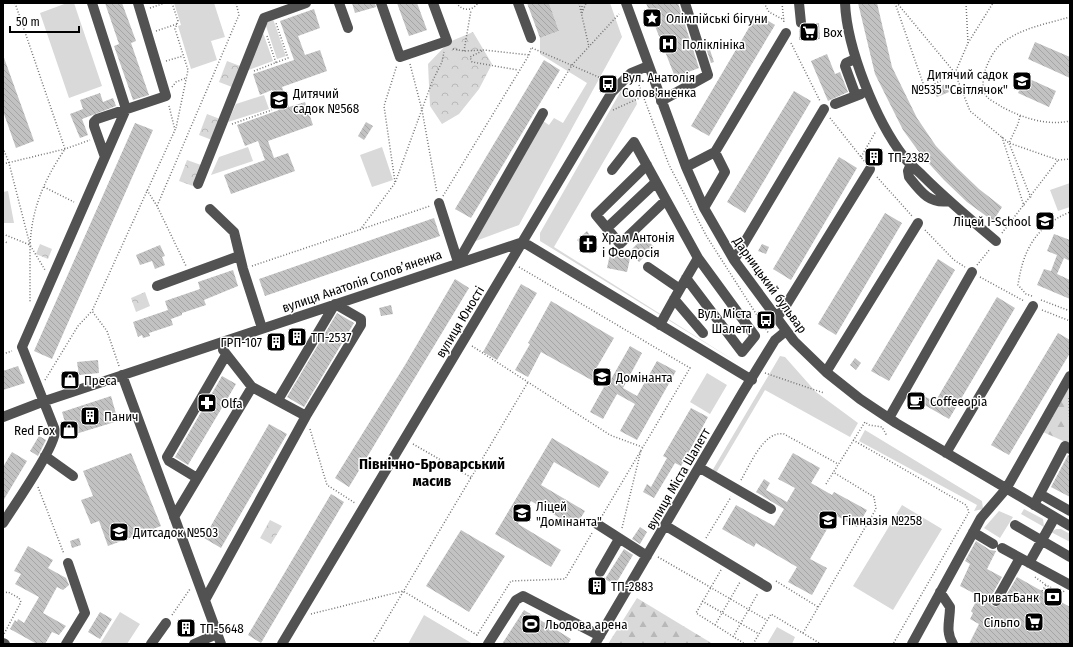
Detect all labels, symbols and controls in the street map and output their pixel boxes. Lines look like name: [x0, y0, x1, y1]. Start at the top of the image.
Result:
place icon: Олімпійські бігуни: [641, 7, 663, 29]
scale bar: [10, 8, 79, 34]
place label: Олімпійські бігуни: [666, 11, 768, 26]
text: 50 m: [16, 15, 40, 29]
supermarket icon: Box: [798, 21, 820, 43]
place label: Box: [823, 25, 843, 40]
hospital icon: Поліклініка: [657, 33, 679, 55]
place label: Поліклініка: [682, 37, 745, 52]
place label: Дитячий садок №535 "Світлячок": [911, 67, 1008, 97]
place label: Вул. Анатолія Солов'яненка: [622, 70, 696, 100]
school or university icon: Дитячий садок №535 "Світлячок": [1011, 70, 1033, 92]
bus stop icon: Вул. Анатолія Солов'яненка: [597, 73, 619, 95]
place label: Дитячий садок №568: [292, 86, 359, 116]
school or university icon: Дитячий садок №568: [268, 89, 290, 111]
building icon: ТП-2382: [863, 146, 885, 168]
place label: ТП-2382: [888, 150, 930, 165]
school or university icon: Ліцей I-School: [1034, 210, 1056, 232]
place label: Ліцей I-School: [953, 214, 1032, 229]
place label: Храм Антонія і Феодосія: [602, 230, 675, 260]
church icon: Храм Антонія і Феодосія: [577, 233, 599, 255]
street label: Дарницький бульвар: [729, 233, 810, 336]
street label: вулиця Анатолія Соловʼяненка: [280, 247, 444, 315]
street label: вулиця Юності: [433, 284, 487, 360]
place label: Вул. Міста Шалетт: [697, 306, 753, 336]
bus stop icon: Вул. Міста Шалетт: [755, 309, 777, 331]
building icon: ТП-2537: [286, 326, 308, 348]
place label: ТП-2537: [311, 330, 352, 345]
building icon: ГРП-107: [265, 331, 287, 353]
place label: ГРП-107: [221, 335, 262, 350]
school or university icon: Домінанта: [591, 366, 613, 388]
shop icon: Преса: [59, 369, 81, 391]
place label: Домінанта: [615, 370, 673, 385]
place label: Преса: [84, 373, 117, 388]
cafe icon: Coffeeopia: [905, 390, 927, 412]
pharmacy icon: Olfa: [196, 392, 218, 414]
place label: Coffeeopia: [930, 394, 987, 409]
place label: Olfa: [221, 396, 243, 411]
building icon: Панич: [79, 405, 101, 427]
place label: Панич: [104, 409, 139, 424]
shop icon: Red Fox: [58, 419, 80, 441]
place label: Red Fox: [14, 423, 55, 438]
street label: вулиця Міста Шалетт: [643, 425, 714, 533]
district label: Північно-Броварський масив: [359, 455, 505, 490]
place label: Ліцей "Домінанта": [536, 499, 602, 529]
school or university icon: Ліцей "Домінанта": [511, 502, 533, 524]
school or university icon: Гімназія №258: [817, 509, 839, 531]
place label: Гімназія №258: [842, 513, 922, 528]
school or university icon: Дитсадок №503: [108, 521, 130, 543]
place label: Дитсадок №503: [132, 525, 218, 540]
building icon: ТП-2883: [586, 575, 608, 597]
place label: ТП-2883: [611, 579, 654, 594]
bank icon: ПриватБанк: [1042, 586, 1064, 608]
place label: ПриватБанк: [973, 590, 1039, 605]
supermarket icon: Сільпо: [1023, 611, 1045, 633]
sports icon: Льодова арена: [520, 613, 542, 635]
place label: Сільпо: [984, 615, 1020, 630]
building icon: ТП-5648: [175, 617, 197, 639]
place label: Льодова арена: [545, 617, 628, 632]
place label: ТП-5648: [200, 621, 244, 636]

